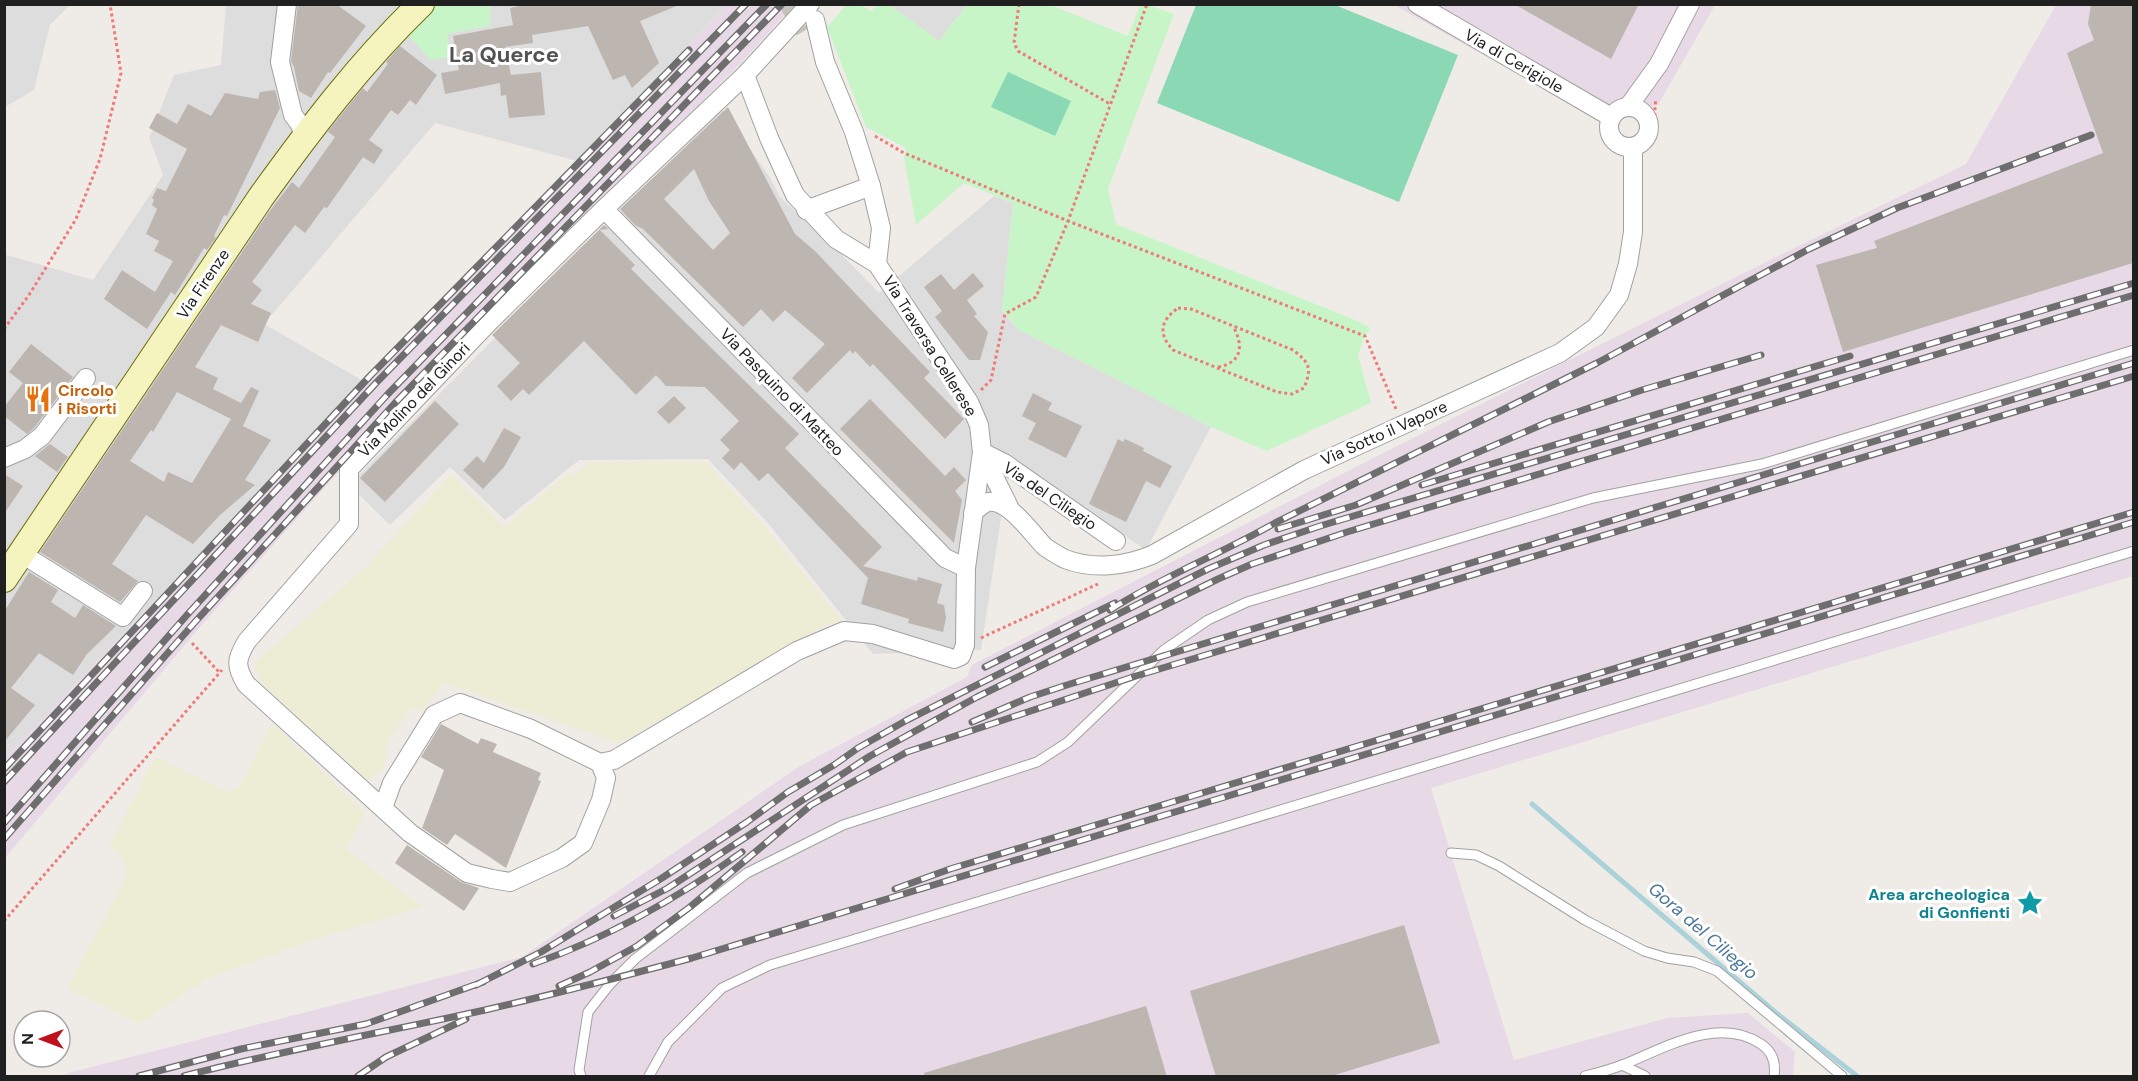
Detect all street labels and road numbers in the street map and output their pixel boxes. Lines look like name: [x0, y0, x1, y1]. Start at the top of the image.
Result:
street label: Via di Cerigiole: [1461, 24, 1567, 98]
street label: Via Firenze: [172, 245, 234, 323]
street label: Via Traversa Cellerese: [878, 272, 982, 420]
street label: Via Pasquino di Matteo: [715, 324, 849, 460]
street label: Via Molino del Ginori: [354, 338, 474, 462]
street label: Via Sotto il Vapore: [1317, 396, 1451, 470]
street label: Via del Ciliegio: [999, 457, 1101, 535]

